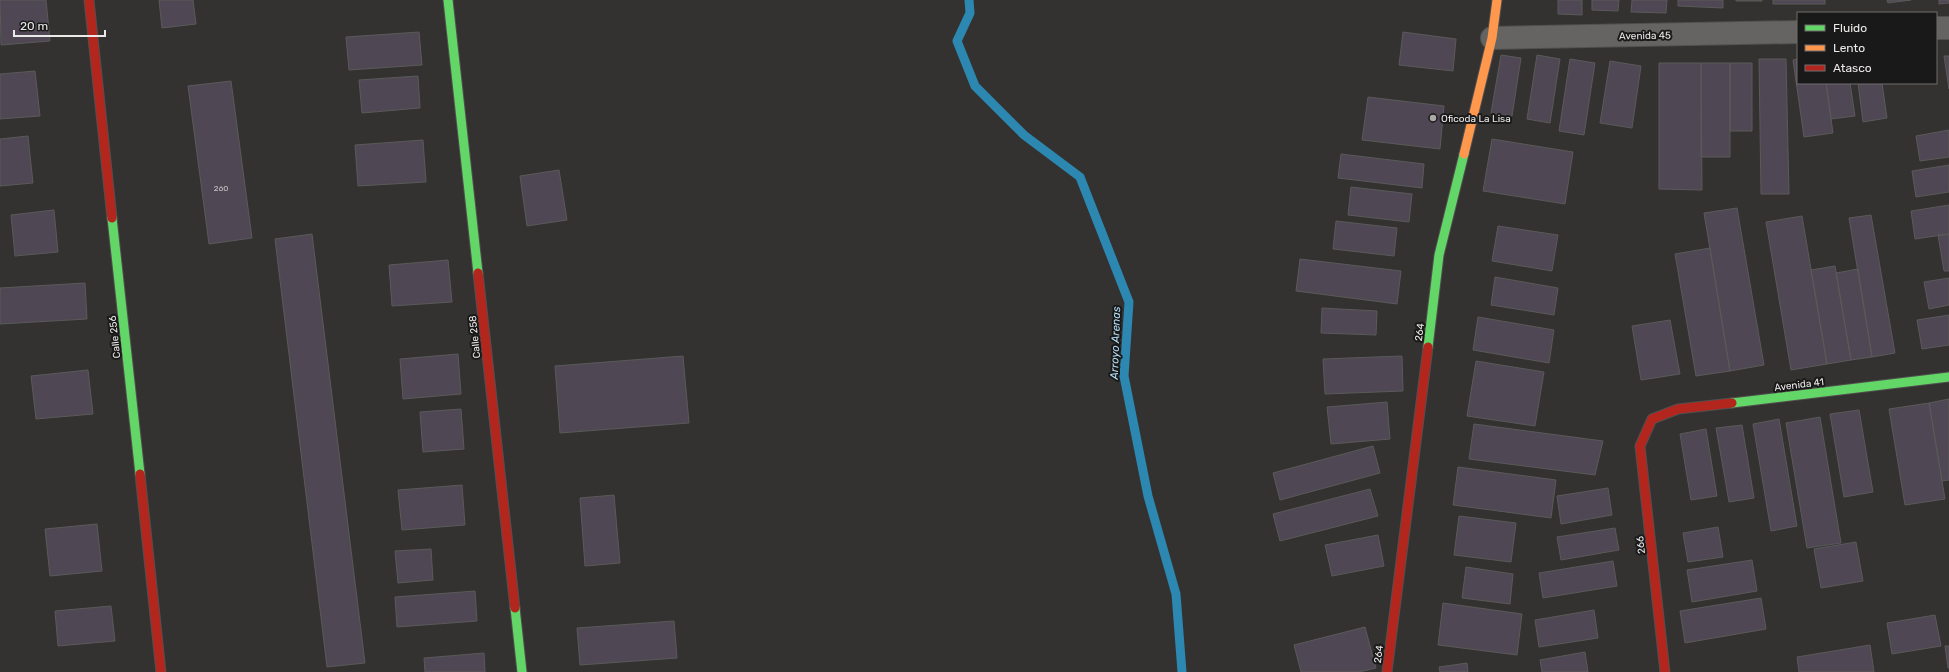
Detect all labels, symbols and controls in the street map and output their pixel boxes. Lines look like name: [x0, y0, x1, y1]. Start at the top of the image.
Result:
scale bar: [14, 12, 105, 38]
legend: [1797, 12, 1937, 84]
text: 20 m: [20, 19, 48, 33]
text: Fluido: [1833, 21, 1867, 35]
street label: Avenida 45: [1619, 30, 1671, 42]
text: Lento: [1833, 41, 1865, 55]
text: Atasco: [1833, 61, 1872, 75]
marker: Oficoda La Lisa: [1428, 113, 1438, 123]
place label: Oficoda La Lisa: [1441, 113, 1511, 125]
house number: 260: [214, 184, 228, 193]
water label: Arroyo Arenas: [1108, 306, 1123, 381]
street label: Calle 256: [107, 315, 123, 359]
street label: Calle 258: [467, 315, 483, 359]
street label: 264: [1413, 322, 1427, 342]
street label: Avenida 41: [1774, 376, 1825, 394]
street label: 266: [1634, 535, 1648, 554]
street label: 264: [1372, 644, 1386, 664]

